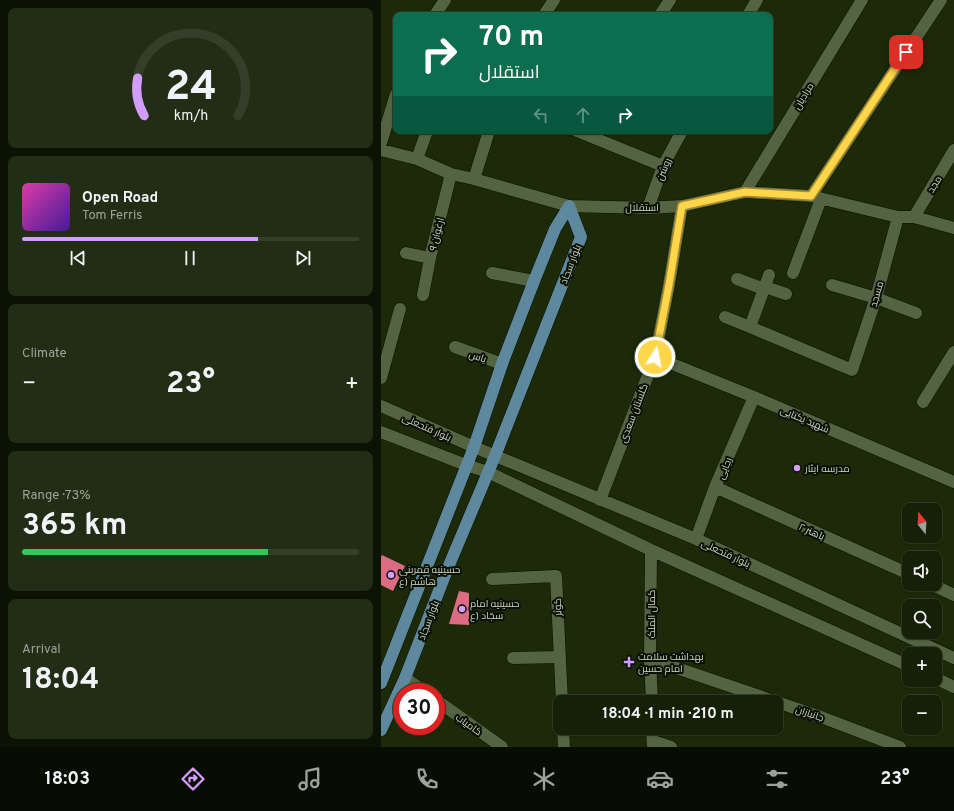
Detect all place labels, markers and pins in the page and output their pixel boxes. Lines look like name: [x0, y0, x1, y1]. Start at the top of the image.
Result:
pin: [889, 35, 923, 69]
marker: مدرسه ایثار: [792, 463, 802, 473]
place label: مدرسه ایثار: [804, 463, 850, 476]
place label: حسینیه قمربنی هاشم (ع: [399, 564, 460, 589]
marker: حسینیه قمربنی هاشم (ع: [386, 570, 396, 580]
place label: حسینیه امام سجّاد (ع: [470, 598, 519, 623]
marker: حسینیه امام سجّاد (ع: [457, 604, 467, 614]
place label: بهداشت سلامت امام حسین: [638, 651, 704, 676]
marker: بهداشت سلامت امام حسین: [623, 656, 635, 668]

